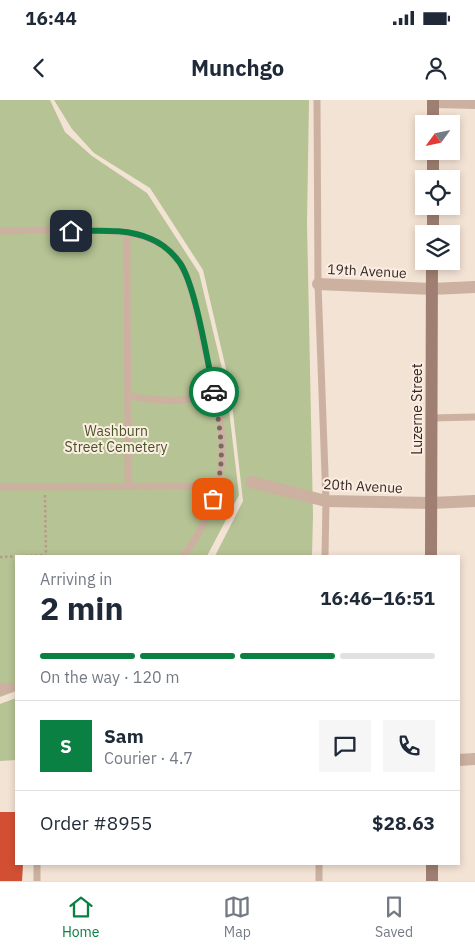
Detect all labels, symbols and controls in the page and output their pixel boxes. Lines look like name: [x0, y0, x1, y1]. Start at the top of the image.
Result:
text: 16:44: [25, 6, 77, 30]
text: Munchgo: [191, 53, 284, 82]
icon: back: [25, 54, 53, 82]
icon: person: [422, 54, 450, 82]
north arrow: [415, 115, 460, 160]
map controls: [415, 115, 460, 270]
button: locate: [415, 170, 460, 215]
pin: [50, 210, 92, 252]
icon: home: [57, 217, 85, 245]
button: layers: [415, 225, 460, 270]
street label: 19th Avenue: [327, 260, 408, 282]
street label: Luzerne Street: [408, 363, 426, 455]
courier: [189, 367, 239, 417]
icon: car: [200, 378, 228, 406]
park label: Washburn Street Cemetery: [65, 422, 167, 456]
street label: 20th Avenue: [323, 475, 404, 497]
pin: [192, 478, 234, 520]
icon: bag: [199, 485, 227, 513]
text: Arriving in: [40, 569, 112, 589]
text: 16:46–16:51: [320, 586, 435, 610]
text: 2 min: [40, 587, 124, 629]
text: On the way · 120 m: [40, 667, 179, 687]
button: chat: [319, 720, 371, 772]
button: phone: [383, 720, 435, 772]
text: Sam: [104, 724, 144, 748]
text: S: [60, 734, 72, 758]
text: Courier · 4.7: [104, 748, 193, 768]
text: Order #8955: [40, 811, 152, 835]
text: $28.63: [372, 811, 435, 835]
tab: Home: [62, 893, 100, 941]
tab: Map: [223, 893, 251, 941]
tab: Saved: [375, 893, 413, 941]

